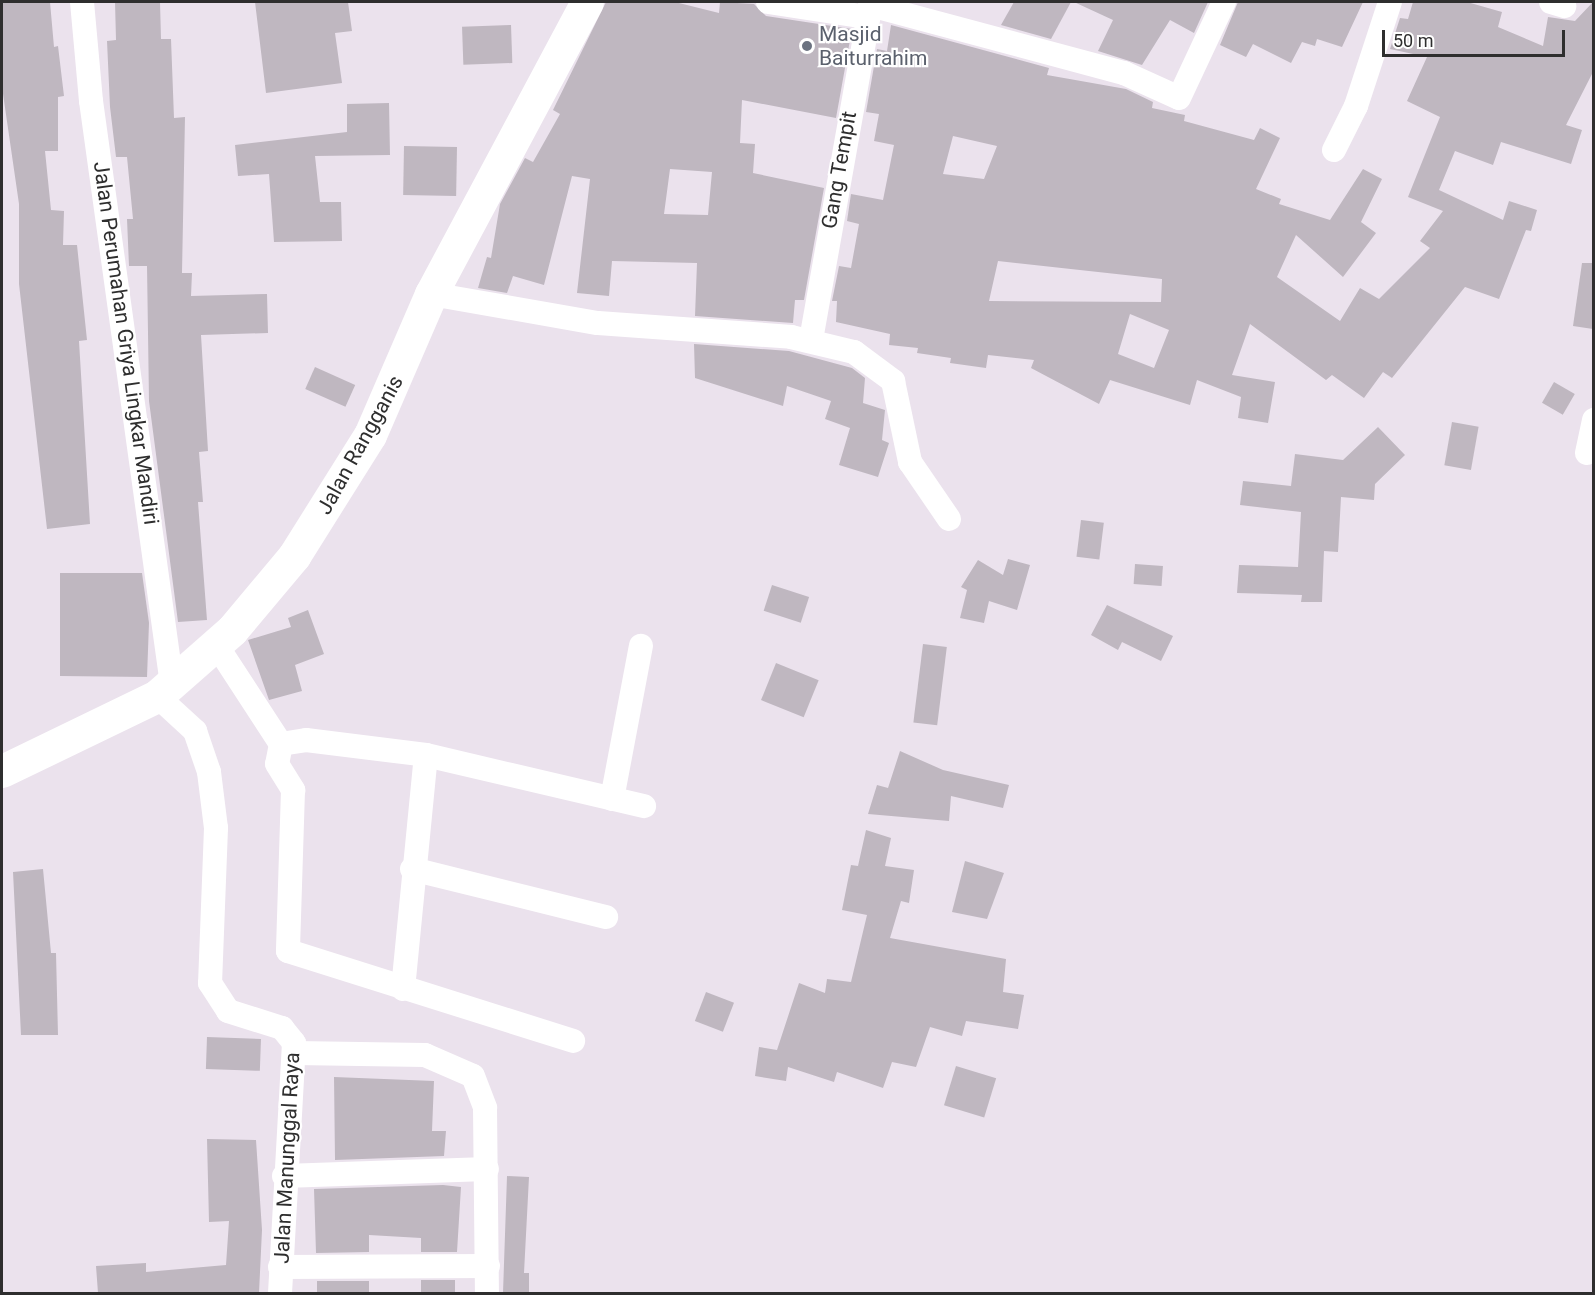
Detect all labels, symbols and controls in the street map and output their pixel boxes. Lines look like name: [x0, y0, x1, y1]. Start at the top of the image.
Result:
scale bar: [1385, 18, 1568, 56]
place label: Masjid Baiturrahim: [819, 21, 927, 71]
text: 50 m: [1393, 30, 1433, 51]
marker: Masjid Baiturrahim: [800, 39, 814, 53]
street label: Gang Tempit: [816, 109, 862, 231]
street label: Jalan Perumahan Griya Lingkar Mandiri: [88, 160, 164, 526]
street label: Jalan Rangganis: [311, 371, 409, 519]
street label: Jalan Manunggal Raya: [269, 1052, 305, 1264]

